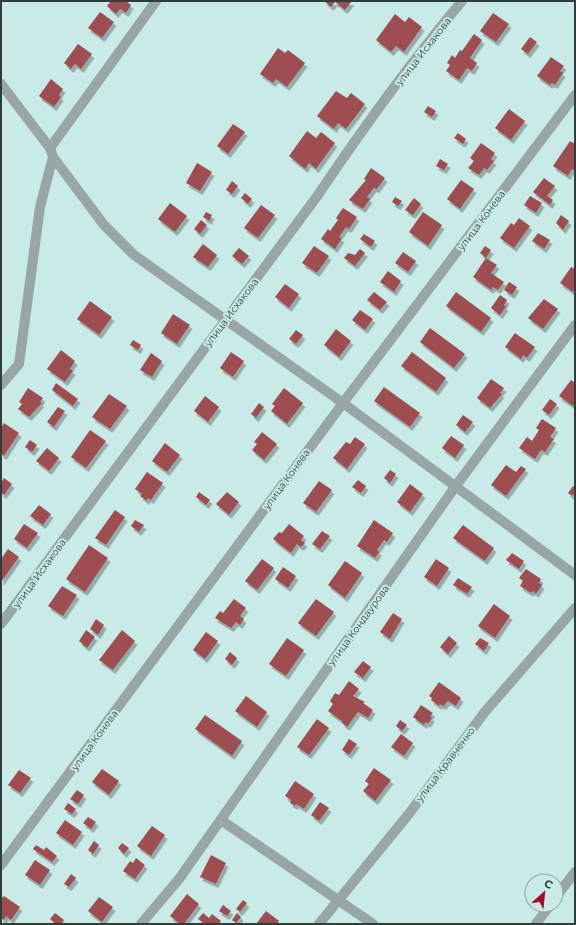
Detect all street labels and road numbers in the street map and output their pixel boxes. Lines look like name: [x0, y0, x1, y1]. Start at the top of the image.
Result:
street label: улица Исхакова: [392, 15, 454, 89]
street label: улица Конева: [454, 188, 508, 254]
street label: улица Исхакова: [201, 275, 261, 350]
street label: улица Конева: [259, 446, 313, 513]
street label: улица Исхакова: [9, 536, 69, 611]
street label: улица Кондаурова: [324, 582, 392, 669]
street label: улица Конева: [67, 707, 121, 774]
street label: улица Кравченко: [412, 724, 478, 805]

